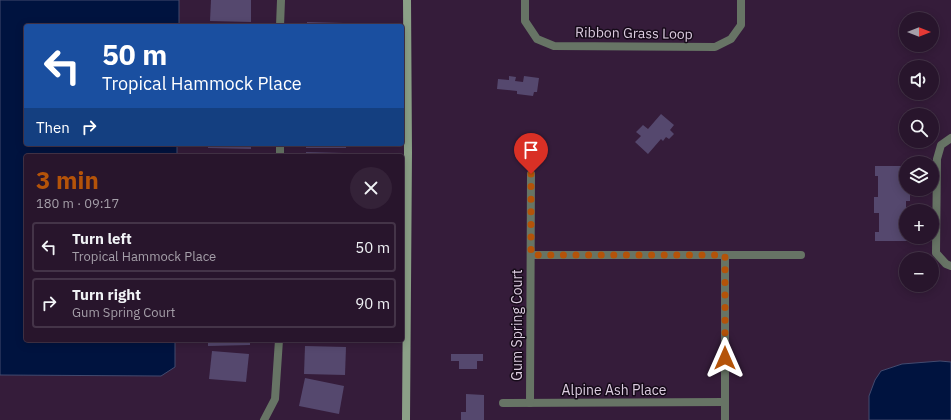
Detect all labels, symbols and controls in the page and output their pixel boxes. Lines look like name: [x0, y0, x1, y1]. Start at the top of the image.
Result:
north arrow: [899, 12, 939, 52]
map controls: [899, 12, 939, 292]
street label: Ribbon Grass Loop: [575, 23, 693, 43]
text: 50 m: [102, 36, 167, 73]
icon: left: [36, 40, 88, 92]
button: sound: [899, 60, 939, 100]
text: Tropical Hammock Place: [102, 72, 302, 95]
button: search: [899, 108, 939, 148]
icon: right: [78, 116, 100, 138]
text: Then: [36, 118, 70, 137]
pin: [514, 133, 548, 174]
icon: arrive: [520, 139, 542, 161]
button: layers: [899, 156, 939, 196]
text: 3 min: [36, 164, 99, 196]
button: close: [350, 167, 392, 209]
text: 180 m · 09:17: [36, 195, 119, 212]
button: +: [899, 204, 939, 244]
text: Turn left: [72, 229, 132, 248]
icon: left: [38, 236, 60, 258]
text: 50 m: [355, 238, 390, 257]
text: Tropical Hammock Place: [72, 248, 216, 265]
button: −: [899, 252, 939, 292]
street label: Gum Spring Court: [508, 269, 526, 381]
text: Turn right: [72, 285, 141, 304]
icon: right: [38, 292, 60, 314]
text: 90 m: [355, 294, 390, 313]
text: Gum Spring Court: [72, 304, 175, 321]
position arrow: [704, 337, 746, 379]
street label: Alpine Ash Place: [562, 381, 667, 399]

